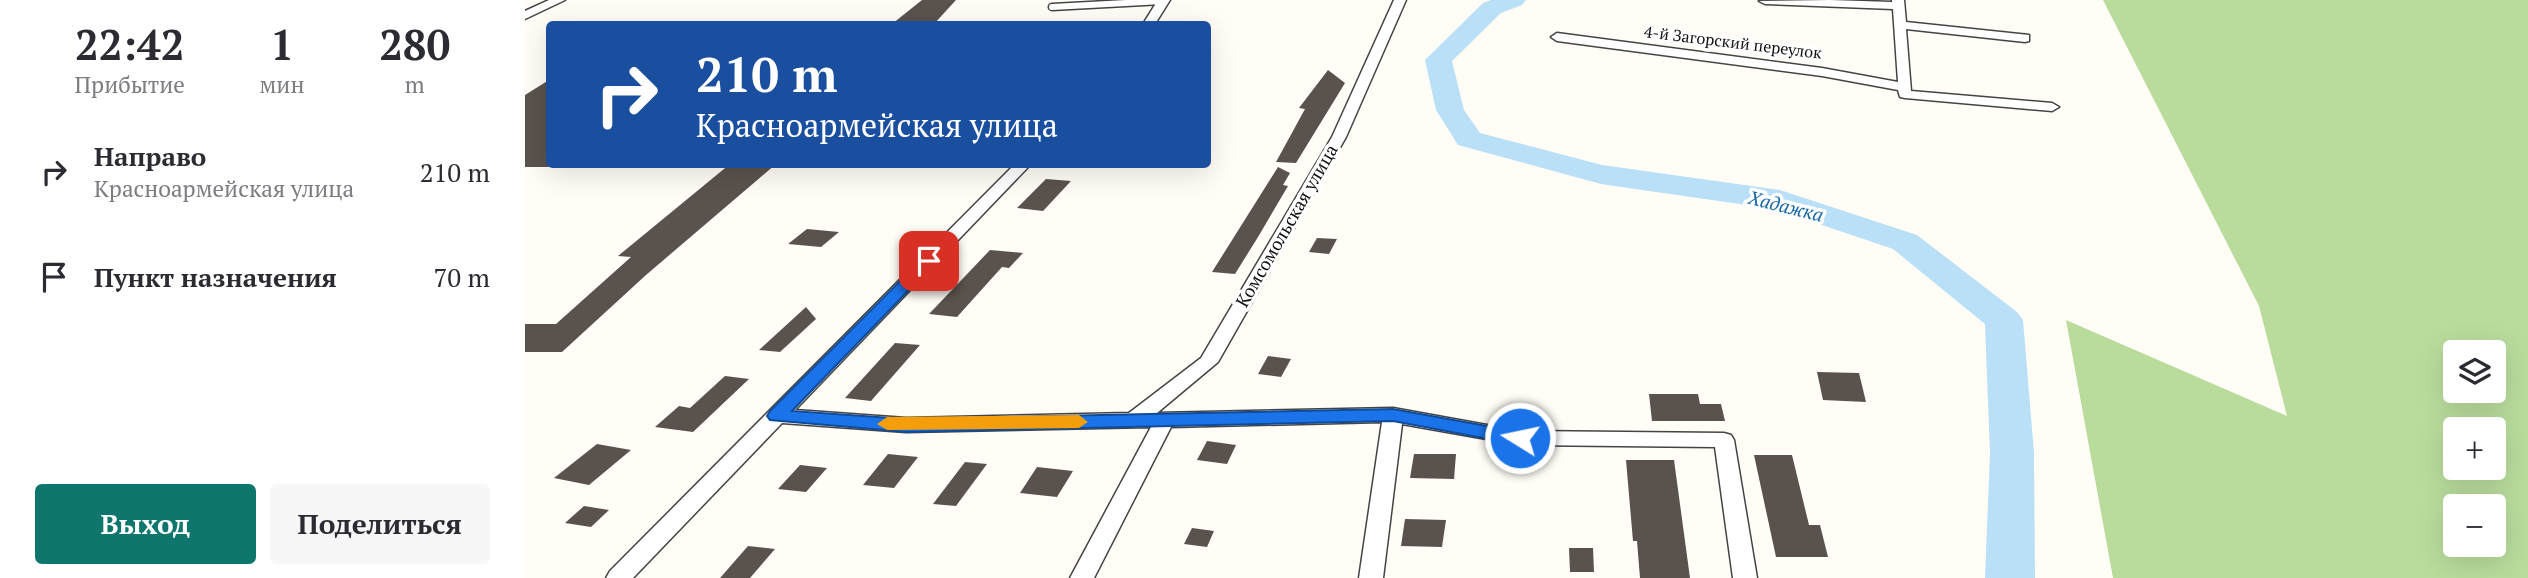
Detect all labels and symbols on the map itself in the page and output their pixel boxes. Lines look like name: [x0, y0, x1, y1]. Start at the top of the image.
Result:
street label: 4-й Загорский переулок: [1643, 20, 1823, 64]
street label: Комсомольская улица: [1230, 140, 1343, 311]
water label: Хадажка: [1745, 184, 1826, 227]
pin: [899, 231, 959, 291]
position arrow: [1483, 401, 1557, 475]

